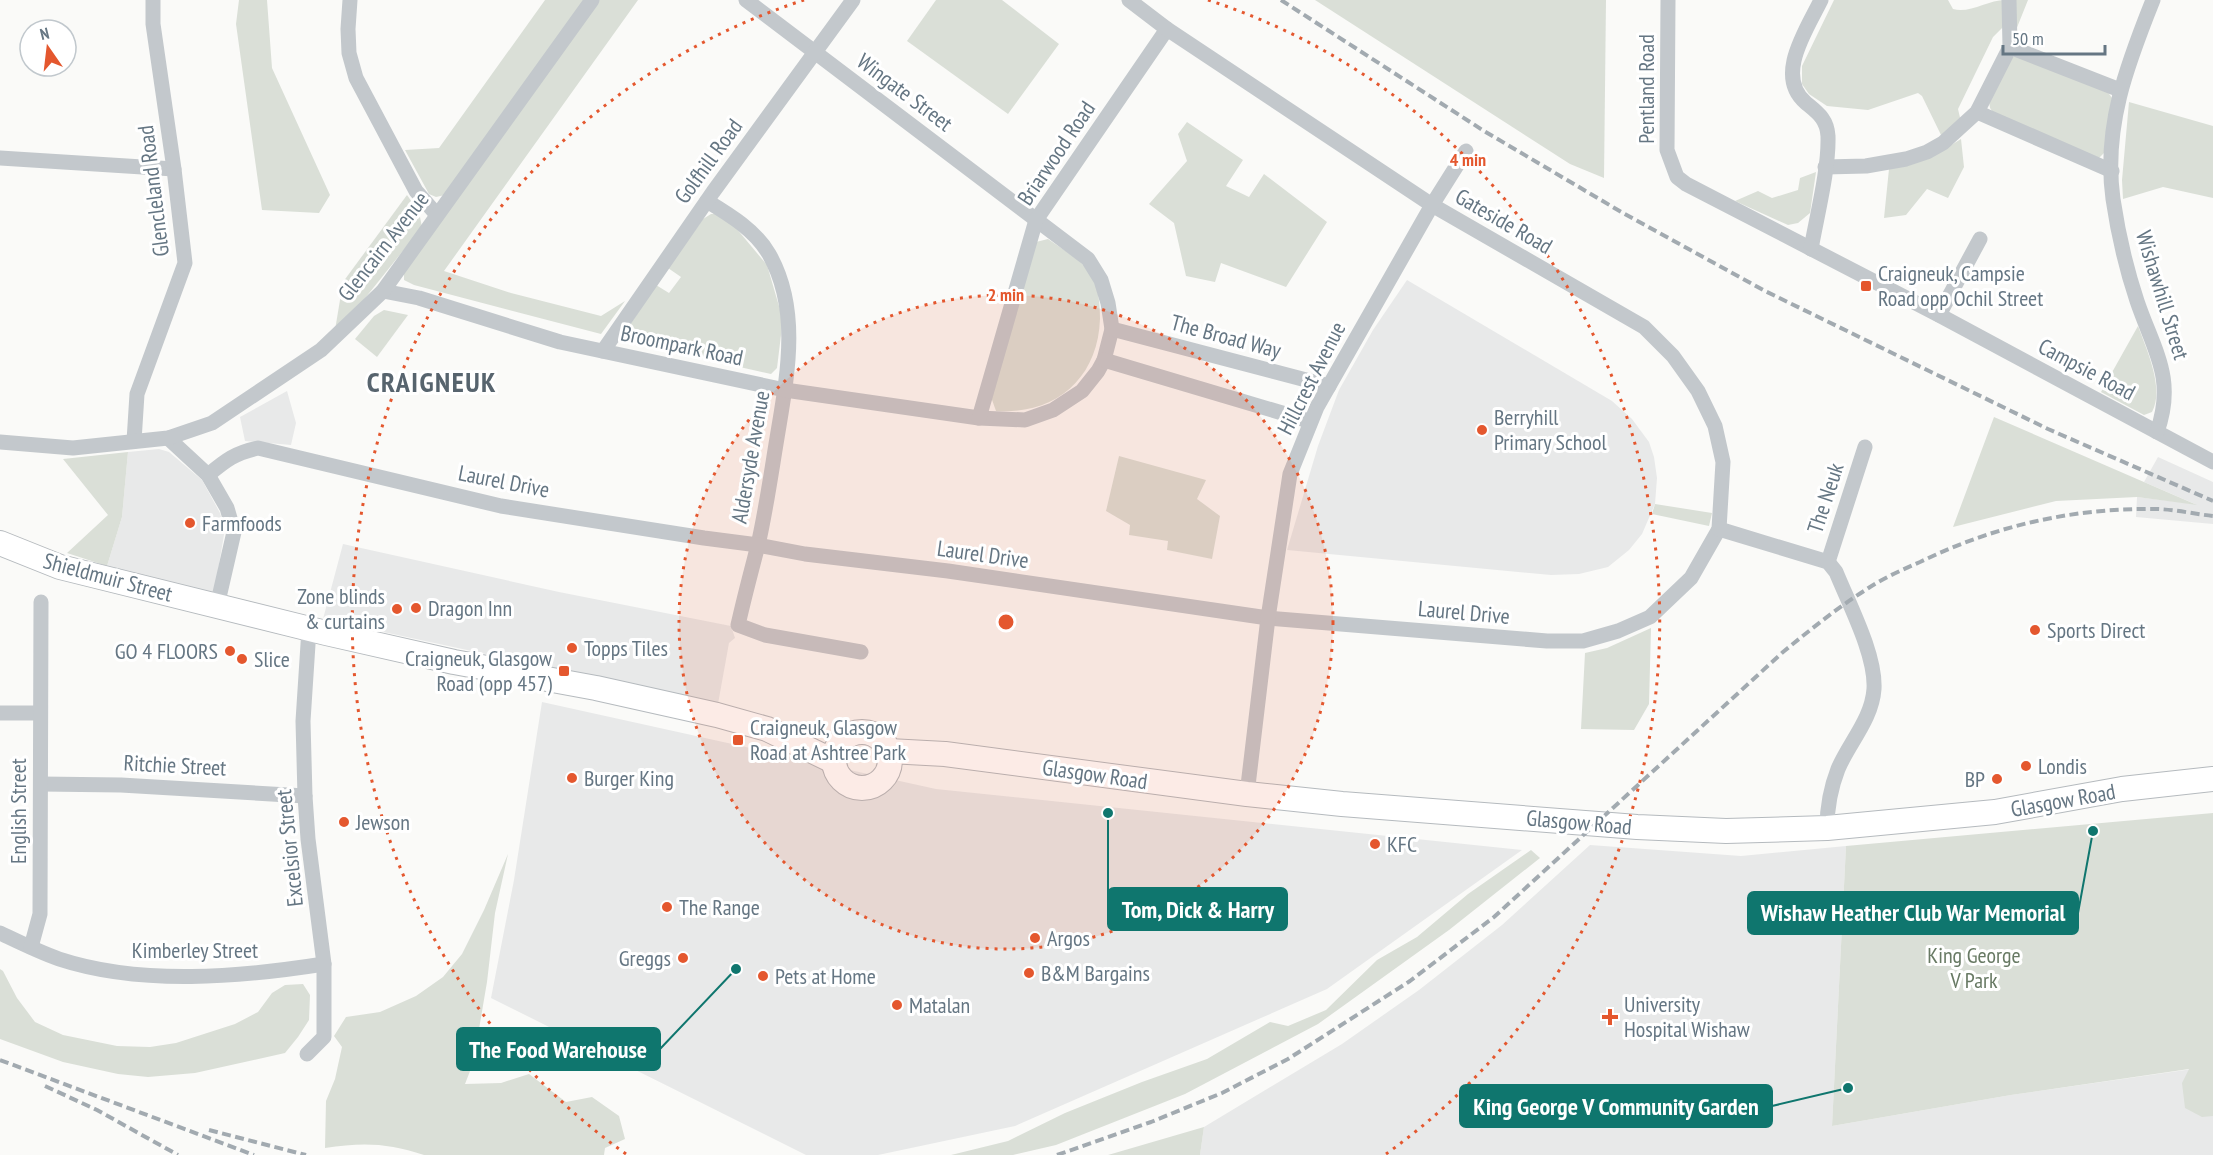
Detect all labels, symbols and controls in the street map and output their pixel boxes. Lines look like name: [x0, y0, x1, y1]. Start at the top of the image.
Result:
north arrow: [18, 18, 78, 78]
scale bar: [2003, 18, 2105, 56]
text: N: [38, 23, 51, 44]
text: 50 m: [2012, 27, 2044, 50]
street label: Pentland Road: [1632, 34, 1660, 144]
street label: Wingate Street: [852, 47, 958, 137]
street label: Briarwood Road: [1011, 96, 1101, 210]
street label: Golfhill Road: [668, 113, 748, 209]
street label: Glencleland Road: [131, 124, 175, 258]
text: 4 min: [1450, 148, 1486, 171]
street label: Gateside Road: [1450, 182, 1558, 260]
street label: Glencairn Avenue: [331, 186, 435, 306]
street label: Wishawhill Street: [2130, 227, 2196, 363]
place label: Craigneuk, Campsie Road opp Ochil Street: [1878, 259, 2043, 312]
marker: Craigneuk, Campsie Road opp Ochil Street: [1859, 279, 1873, 293]
text: 2 min: [988, 283, 1024, 306]
street label: The Broad Way: [1168, 308, 1285, 364]
street label: Hillcrest Avenue: [1271, 317, 1351, 439]
street label: Broompark Road: [618, 318, 746, 372]
street label: Campsie Road: [2034, 332, 2140, 406]
district label: CRAIGNEUK: [367, 363, 497, 400]
street label: Aldersyde Avenue: [725, 388, 775, 526]
place label: Berryhill Primary School: [1494, 403, 1608, 456]
marker: Berryhill Primary School: [1475, 423, 1489, 437]
street label: Laurel Drive: [456, 458, 552, 504]
street label: The Neuk: [1801, 459, 1850, 537]
place label: Farmfoods: [202, 509, 282, 537]
marker: Farmfoods: [183, 516, 197, 530]
street label: Laurel Drive: [935, 534, 1031, 574]
street label: Shieldmuir Street: [40, 546, 176, 608]
place label: Zone blinds & curtains: [297, 582, 385, 635]
place label: Dragon Inn: [428, 594, 512, 622]
street label: Laurel Drive: [1417, 594, 1511, 630]
marker: Dragon Inn: [409, 601, 423, 615]
marker: Zone blinds & curtains: [390, 602, 404, 616]
centre of rings: [996, 612, 1016, 632]
place label: Sports Direct: [2047, 616, 2145, 644]
marker: Sports Direct: [2028, 623, 2042, 637]
place label: Topps Tiles: [584, 634, 668, 662]
place label: GO 4 FLOORS: [115, 637, 218, 665]
marker: Topps Tiles: [565, 641, 579, 655]
marker: GO 4 FLOORS: [223, 644, 237, 658]
place label: Craigneuk, Glasgow Road (opp 457): [405, 644, 553, 697]
place label: Slice: [254, 645, 290, 673]
marker: Slice: [235, 652, 249, 666]
marker: Craigneuk, Glasgow Road (opp 457): [557, 664, 571, 678]
place label: Craigneuk, Glasgow Road at Ashtree Park: [750, 713, 907, 766]
marker: Craigneuk, Glasgow Road at Ashtree Park: [731, 733, 745, 747]
street label: Ritchie Street: [123, 748, 227, 782]
place label: Londis: [2038, 752, 2087, 780]
street label: Glasgow Road: [1041, 753, 1149, 795]
street label: English Street: [4, 758, 32, 864]
marker: Londis: [2019, 759, 2033, 773]
place label: Burger King: [584, 764, 674, 792]
place label: BP: [1965, 765, 1985, 793]
marker: Burger King: [565, 771, 579, 785]
marker: BP: [1990, 772, 2004, 786]
street label: Glasgow Road: [2008, 777, 2118, 823]
street label: Excelsior Street: [269, 788, 309, 908]
street label: Glasgow Road: [1525, 803, 1633, 841]
place label: Jewson: [355, 808, 410, 836]
marker: Jewson: [337, 815, 351, 829]
place label: KFC: [1387, 830, 1417, 858]
marker: KFC: [1368, 837, 1382, 851]
callout: Tom, Dick & Harry: [1108, 888, 1287, 930]
callout: Wishaw Heather Club War Memorial: [1748, 892, 2078, 934]
place label: The Range: [679, 893, 760, 921]
text: Tom, Dick & Harry: [1122, 894, 1275, 925]
text: Wishaw Heather Club War Memorial: [1760, 897, 2066, 928]
marker: The Range: [660, 900, 674, 914]
place label: Argos: [1047, 924, 1090, 952]
marker: Argos: [1028, 931, 1042, 945]
street label: Kimberley Street: [132, 936, 258, 964]
park label: King George V Park: [1927, 941, 2021, 994]
place label: Greggs: [619, 944, 671, 972]
marker: Greggs: [676, 951, 690, 965]
place label: B&M Bargains: [1041, 959, 1150, 987]
place label: Pets at Home: [775, 962, 876, 990]
marker: B&M Bargains: [1022, 966, 1036, 980]
marker: Pets at Home: [756, 969, 770, 983]
place label: University Hospital Wishaw: [1624, 990, 1750, 1043]
place label: Matalan: [909, 991, 970, 1019]
marker: Matalan: [890, 998, 904, 1012]
marker: University Hospital Wishaw: [1601, 1008, 1619, 1026]
callout: The Food Warehouse: [457, 1028, 660, 1070]
text: The Food Warehouse: [469, 1034, 647, 1065]
callout: King George V Community Garden: [1460, 1085, 1772, 1127]
text: King George V Community Garden: [1473, 1091, 1759, 1122]

